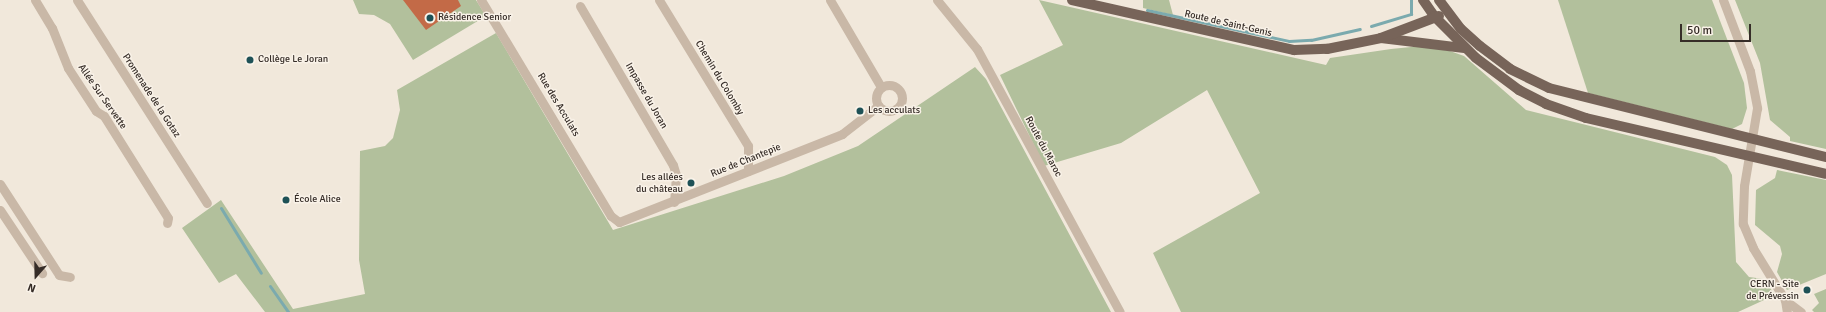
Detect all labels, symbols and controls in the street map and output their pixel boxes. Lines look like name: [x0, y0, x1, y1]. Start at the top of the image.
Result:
street label: Route de Saint-Genis: [1183, 8, 1273, 40]
place label: Résidence Senior: [438, 12, 511, 24]
marker: Résidence Senior: [425, 13, 435, 23]
scale bar: [1682, 16, 1753, 42]
text: 50 m: [1687, 23, 1712, 38]
street label: Chemin du Colomby: [692, 39, 746, 117]
street label: Promenade de la Gotaz: [119, 52, 183, 140]
place label: Collège Le Joran: [258, 54, 328, 66]
marker: Collège Le Joran: [245, 55, 255, 65]
street label: Impasse du Joran: [622, 61, 670, 131]
street label: Allée Sur Servette: [75, 62, 129, 132]
street label: Rue des Acculats: [534, 71, 582, 139]
place label: Les acculats: [868, 105, 920, 117]
marker: Les acculats: [855, 106, 865, 116]
street label: Route du Maroc: [1022, 115, 1064, 179]
street label: Rue de Chantepie: [709, 142, 783, 180]
place label: Les allées du château: [636, 171, 683, 194]
marker: Les allées du château: [686, 178, 696, 188]
place label: École Alice: [294, 194, 341, 206]
marker: École Alice: [281, 195, 291, 205]
north arrow: [16, 256, 56, 296]
place label: CERN - Site de Prévessin: [1746, 278, 1799, 302]
text: N: [26, 280, 38, 295]
marker: CERN - Site de Prévessin: [1802, 285, 1812, 295]

